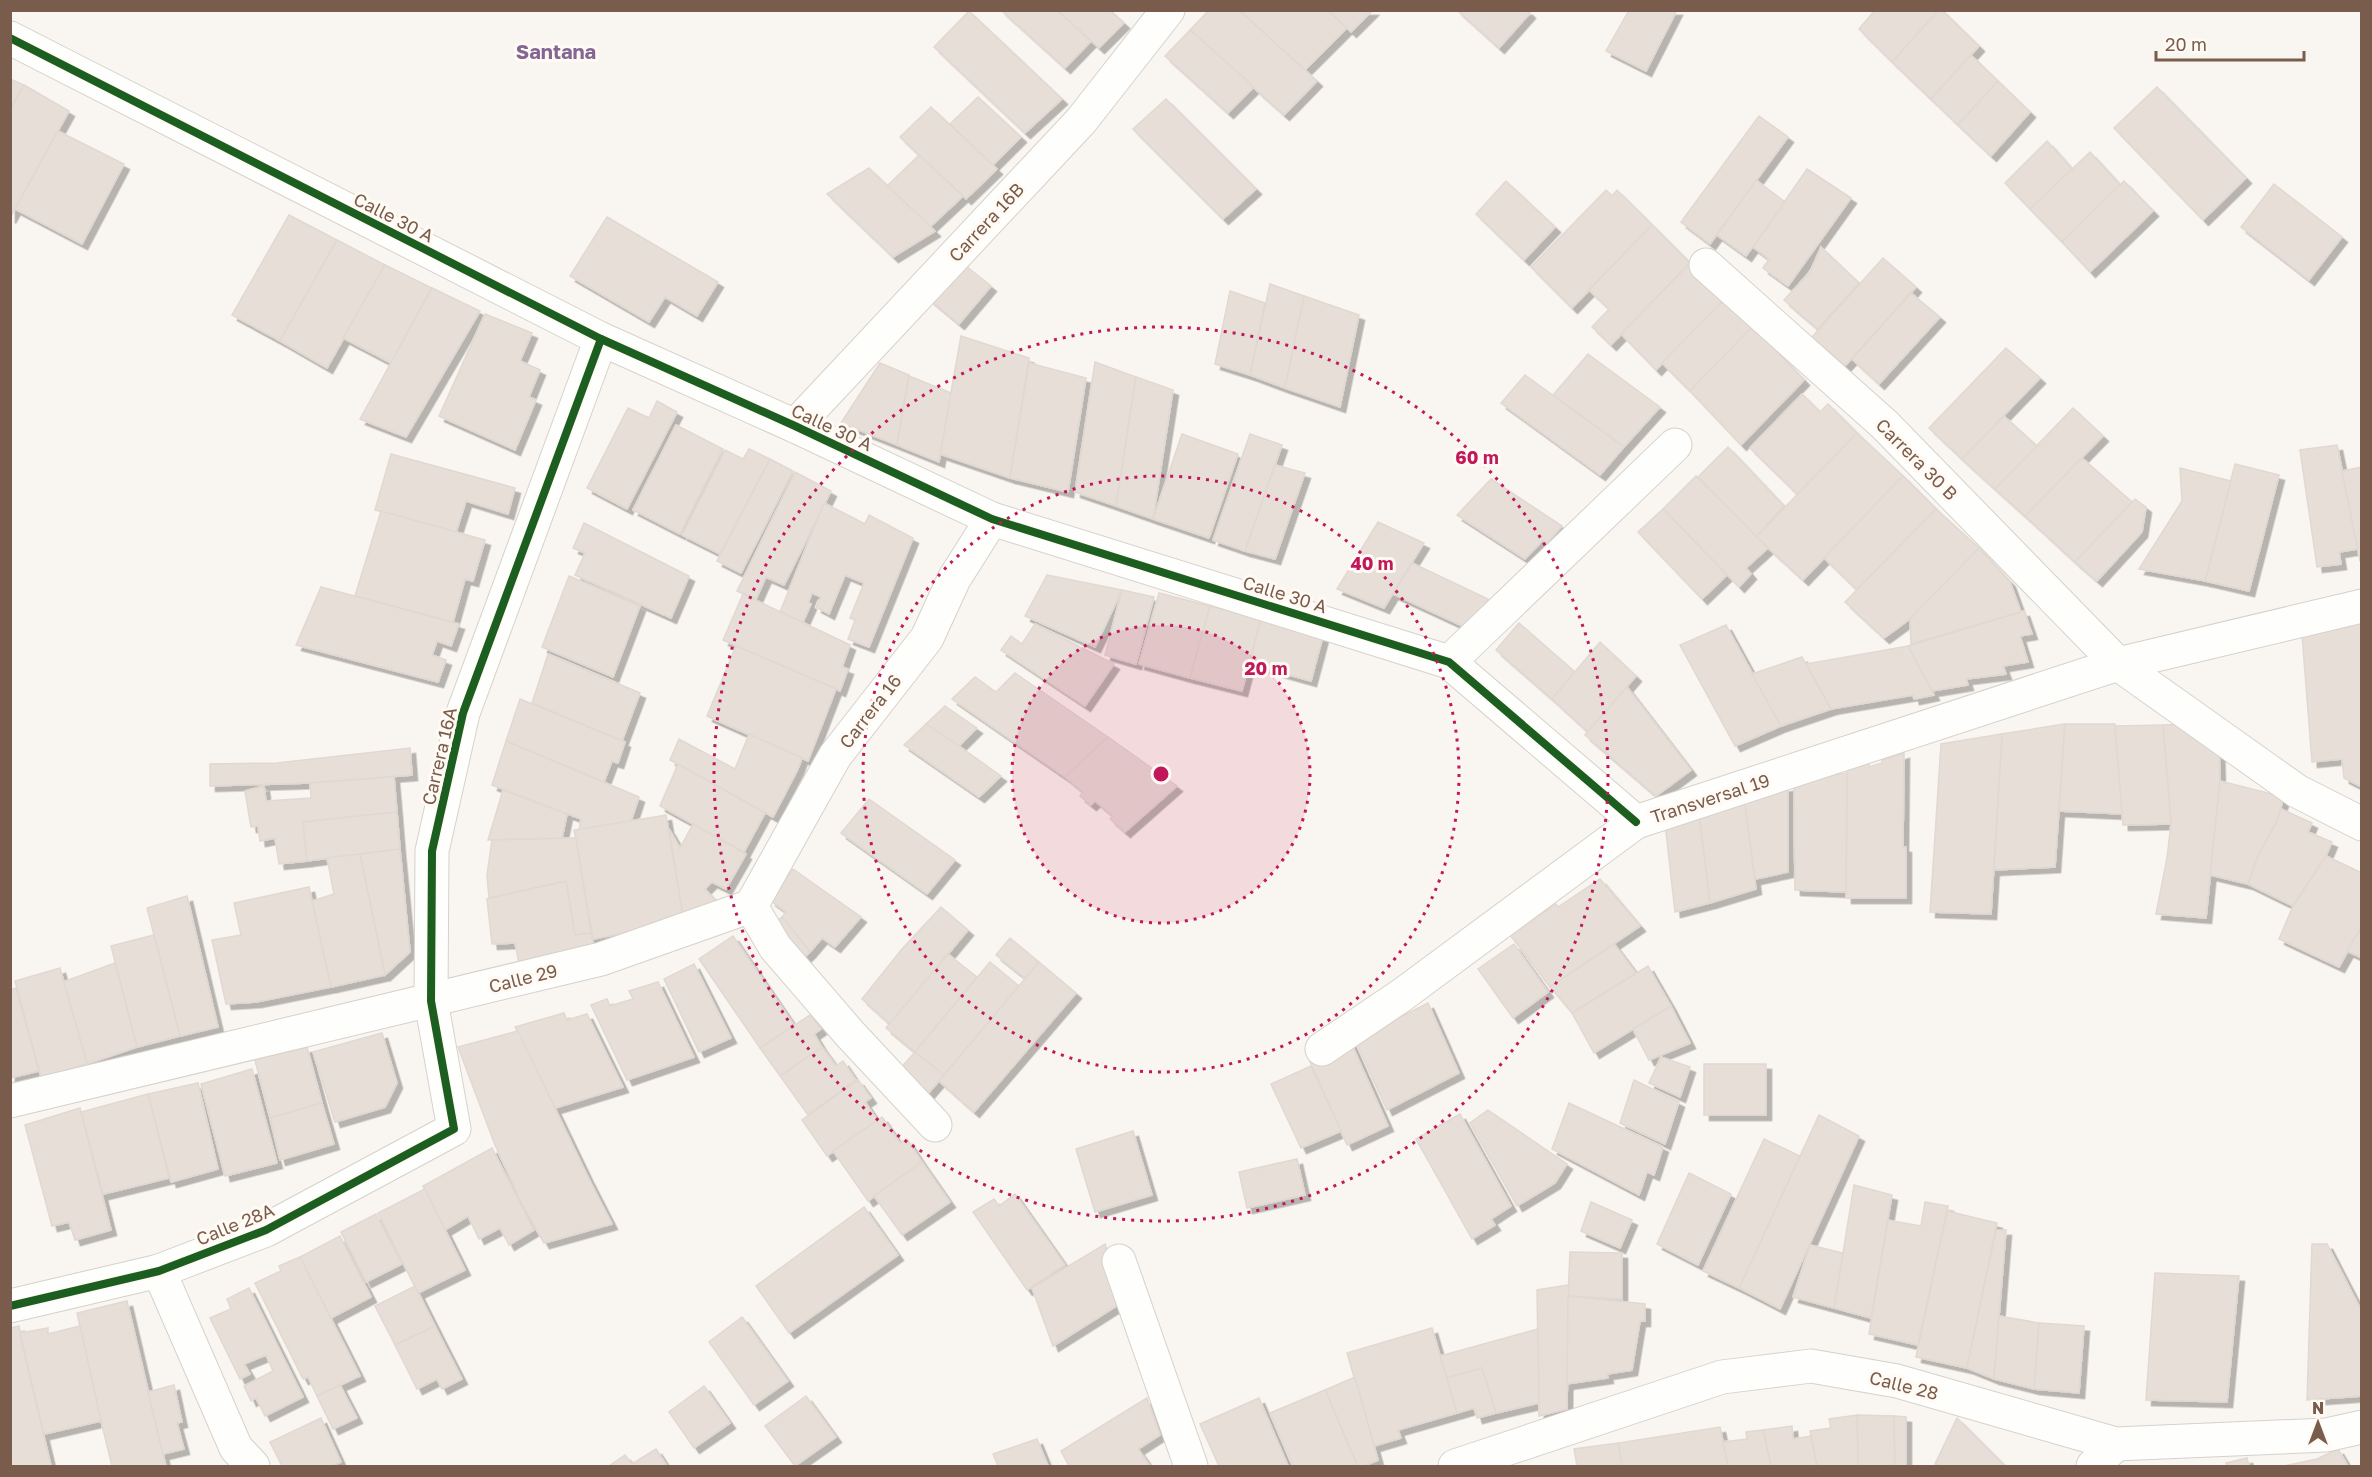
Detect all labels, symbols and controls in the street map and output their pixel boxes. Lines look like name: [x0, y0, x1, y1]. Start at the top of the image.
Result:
scale bar: [2156, 24, 2304, 62]
text: 20 m: [2165, 33, 2207, 55]
district label: Santana: [516, 39, 596, 63]
street label: Carrera 16B: [944, 178, 1028, 266]
street label: Calle 30 A: [350, 187, 438, 247]
street label: Calle 30 A: [788, 399, 876, 455]
street label: Carrera 30 B: [1872, 414, 1962, 504]
text: 60 m: [1455, 446, 1499, 468]
text: 40 m: [1350, 552, 1394, 574]
street label: Calle 30 A: [1240, 571, 1330, 617]
text: 20 m: [1245, 657, 1287, 679]
street label: Carrera 16: [834, 670, 906, 752]
street label: Carrera 16A: [417, 705, 461, 807]
centre of rings: [1151, 764, 1171, 784]
street label: Transversal 19: [1648, 768, 1772, 828]
street label: Calle 29: [486, 959, 560, 997]
street label: Calle 28A: [193, 1198, 277, 1250]
street label: Calle 28: [1867, 1366, 1941, 1404]
north arrow: [2288, 1393, 2348, 1453]
text: N: [2312, 1398, 2324, 1418]

